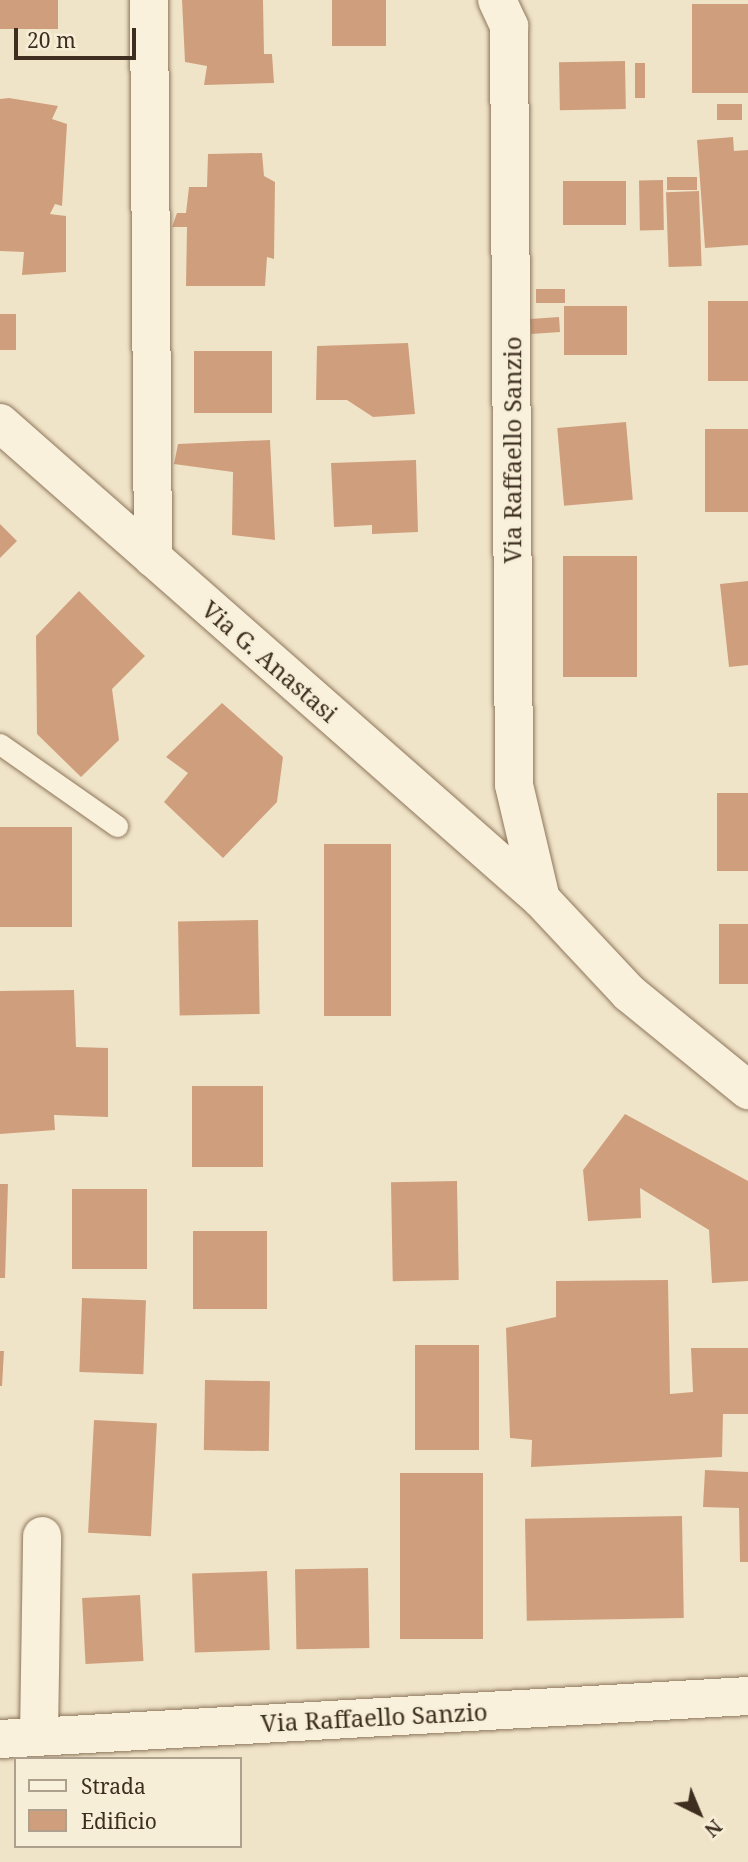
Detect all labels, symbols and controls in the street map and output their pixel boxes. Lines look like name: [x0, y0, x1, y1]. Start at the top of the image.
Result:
scale bar: [18, 14, 140, 58]
text: 20 m: [27, 26, 76, 54]
street label: Via Raffaello Sanzio: [498, 336, 526, 564]
street label: Via G. Anastasi: [196, 594, 344, 728]
street label: Via Raffaello Sanzio: [260, 1697, 488, 1737]
legend: [14, 1757, 242, 1848]
text: Strada: [81, 1772, 146, 1800]
north arrow: [664, 1778, 734, 1848]
text: Edificio: [81, 1807, 157, 1835]
text: N: [699, 1814, 728, 1843]

